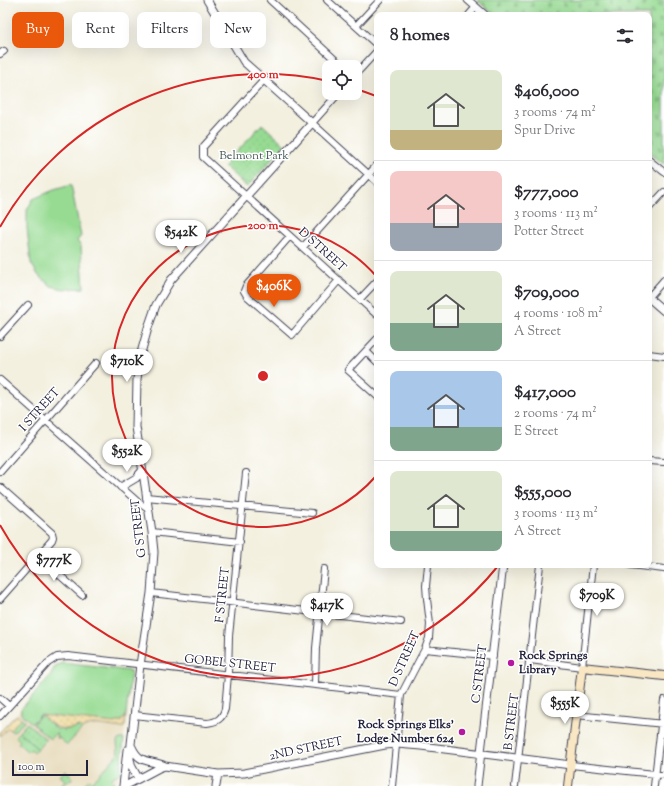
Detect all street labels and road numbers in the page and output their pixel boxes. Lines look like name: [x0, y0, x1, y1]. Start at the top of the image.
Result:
street label: D STREET: [294, 224, 350, 277]
street label: I STREET: [15, 384, 65, 436]
street label: G STREET: [126, 497, 152, 559]
street label: F STREET: [211, 565, 235, 624]
street label: D STREET: [385, 628, 425, 690]
street label: C STREET: [467, 643, 493, 705]
street label: GOBEL STREET: [183, 650, 277, 678]
street label: B STREET: [500, 692, 524, 752]
street label: 2ND STREET: [268, 732, 345, 766]

